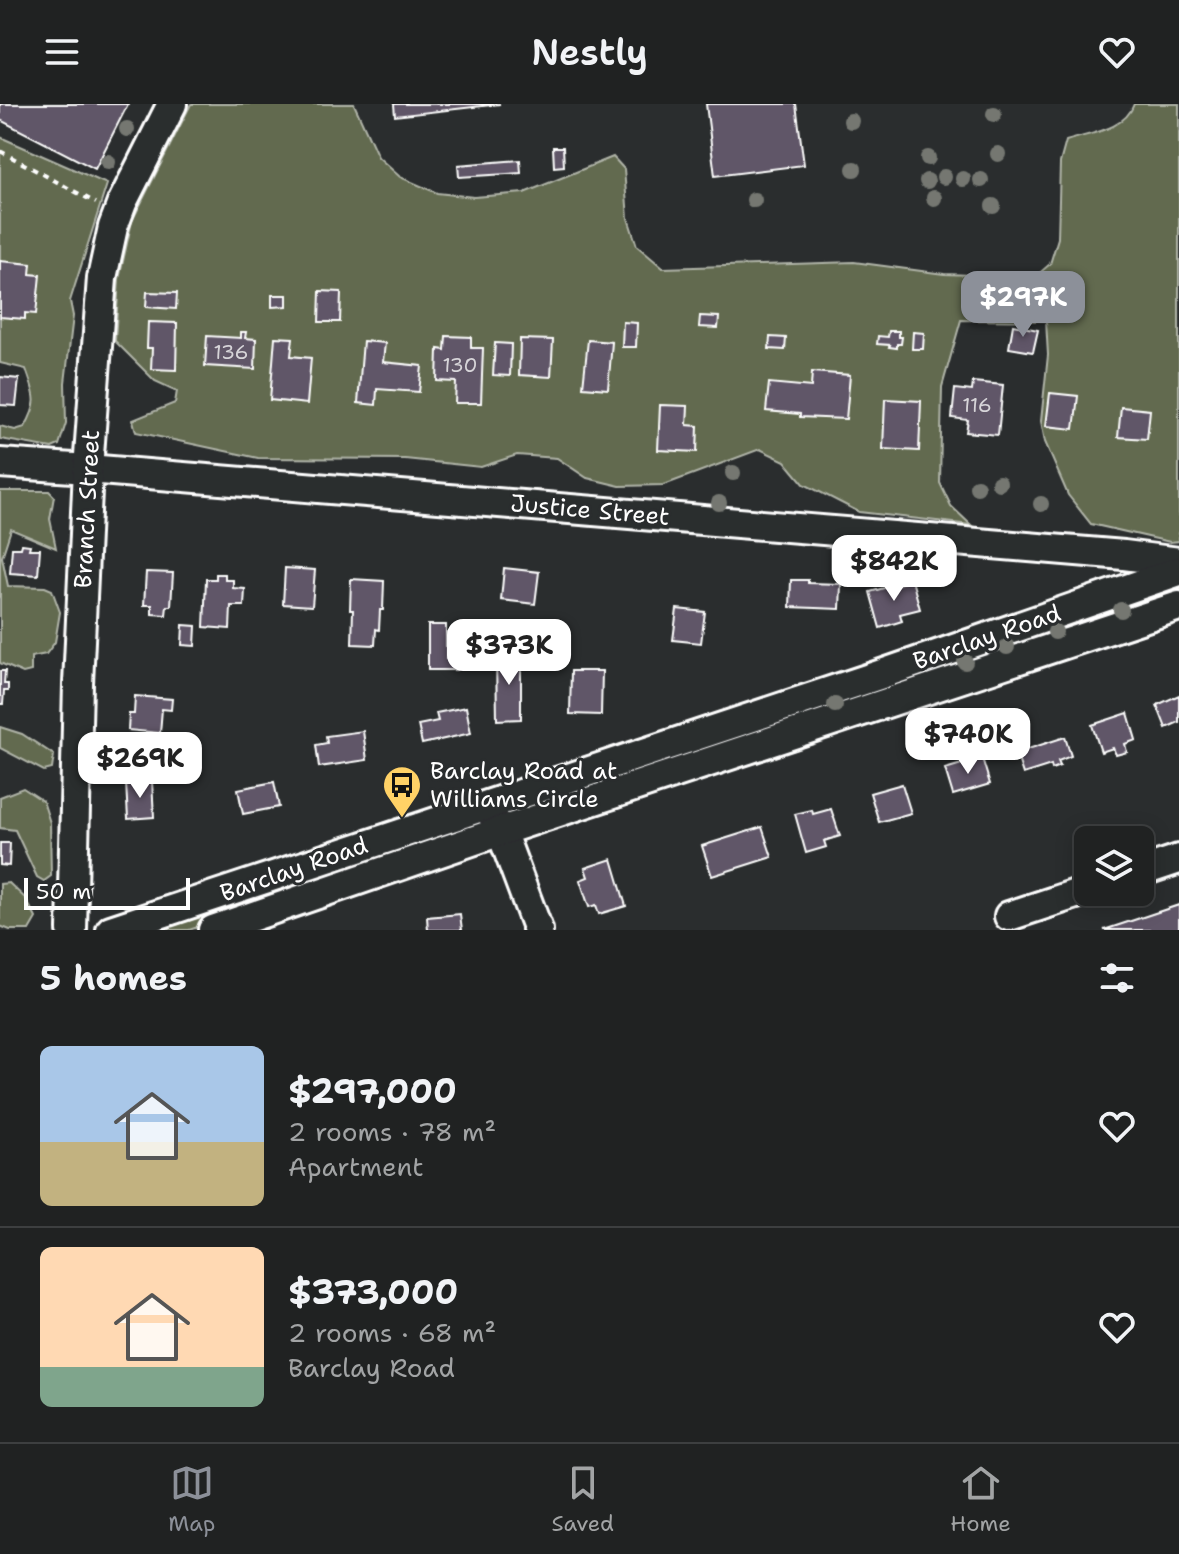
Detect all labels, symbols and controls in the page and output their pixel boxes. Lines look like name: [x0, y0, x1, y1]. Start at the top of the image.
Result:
text: Nestly: [531, 28, 648, 77]
icon: menu: [40, 30, 84, 74]
icon: heart: [1095, 30, 1139, 74]
pin: $297K: [967, 271, 1079, 339]
text: $297K: [979, 279, 1067, 314]
house number: 136: [214, 339, 248, 365]
house number: 130: [442, 352, 478, 378]
house number: 116: [962, 392, 992, 418]
street label: Branch Street: [67, 429, 107, 589]
street label: Justice Street: [509, 487, 671, 533]
pin: $842K: [838, 535, 950, 603]
text: $842K: [850, 543, 938, 578]
street label: Barclay Road: [909, 597, 1065, 677]
pin: $373K: [453, 619, 565, 687]
text: $373K: [465, 627, 553, 662]
pin: $740K: [912, 708, 1024, 776]
text: $740K: [923, 716, 1013, 751]
pin: $269K: [84, 732, 196, 800]
text: $269K: [96, 740, 184, 775]
place label: Barclay Road at Williams Circle: [430, 755, 617, 815]
bus stop icon: Barclay Road at Williams Circle: [381, 764, 423, 819]
map controls: [1074, 826, 1154, 906]
button: layers: [1074, 826, 1154, 906]
street label: Barclay Road: [216, 829, 372, 909]
scale bar: [24, 874, 190, 910]
text: 50 m: [36, 877, 91, 906]
text: 5 homes: [40, 955, 187, 1001]
icon: filters: [1095, 956, 1139, 1000]
text: $297,000: [288, 1068, 457, 1114]
icon: home: [104, 1078, 200, 1174]
icon: heart: [1095, 1104, 1139, 1148]
text: 2 rooms · 78 m²: [288, 1114, 496, 1149]
text: Apartment: [288, 1149, 424, 1184]
text: $373,000: [288, 1269, 458, 1315]
icon: home: [104, 1279, 200, 1375]
icon: heart: [1095, 1305, 1139, 1349]
text: 2 rooms · 68 m²: [288, 1315, 496, 1350]
text: Barclay Road: [288, 1350, 455, 1385]
tab: Map: [168, 1461, 215, 1538]
tab: Saved: [552, 1461, 614, 1538]
tab: Home: [950, 1461, 1011, 1538]

